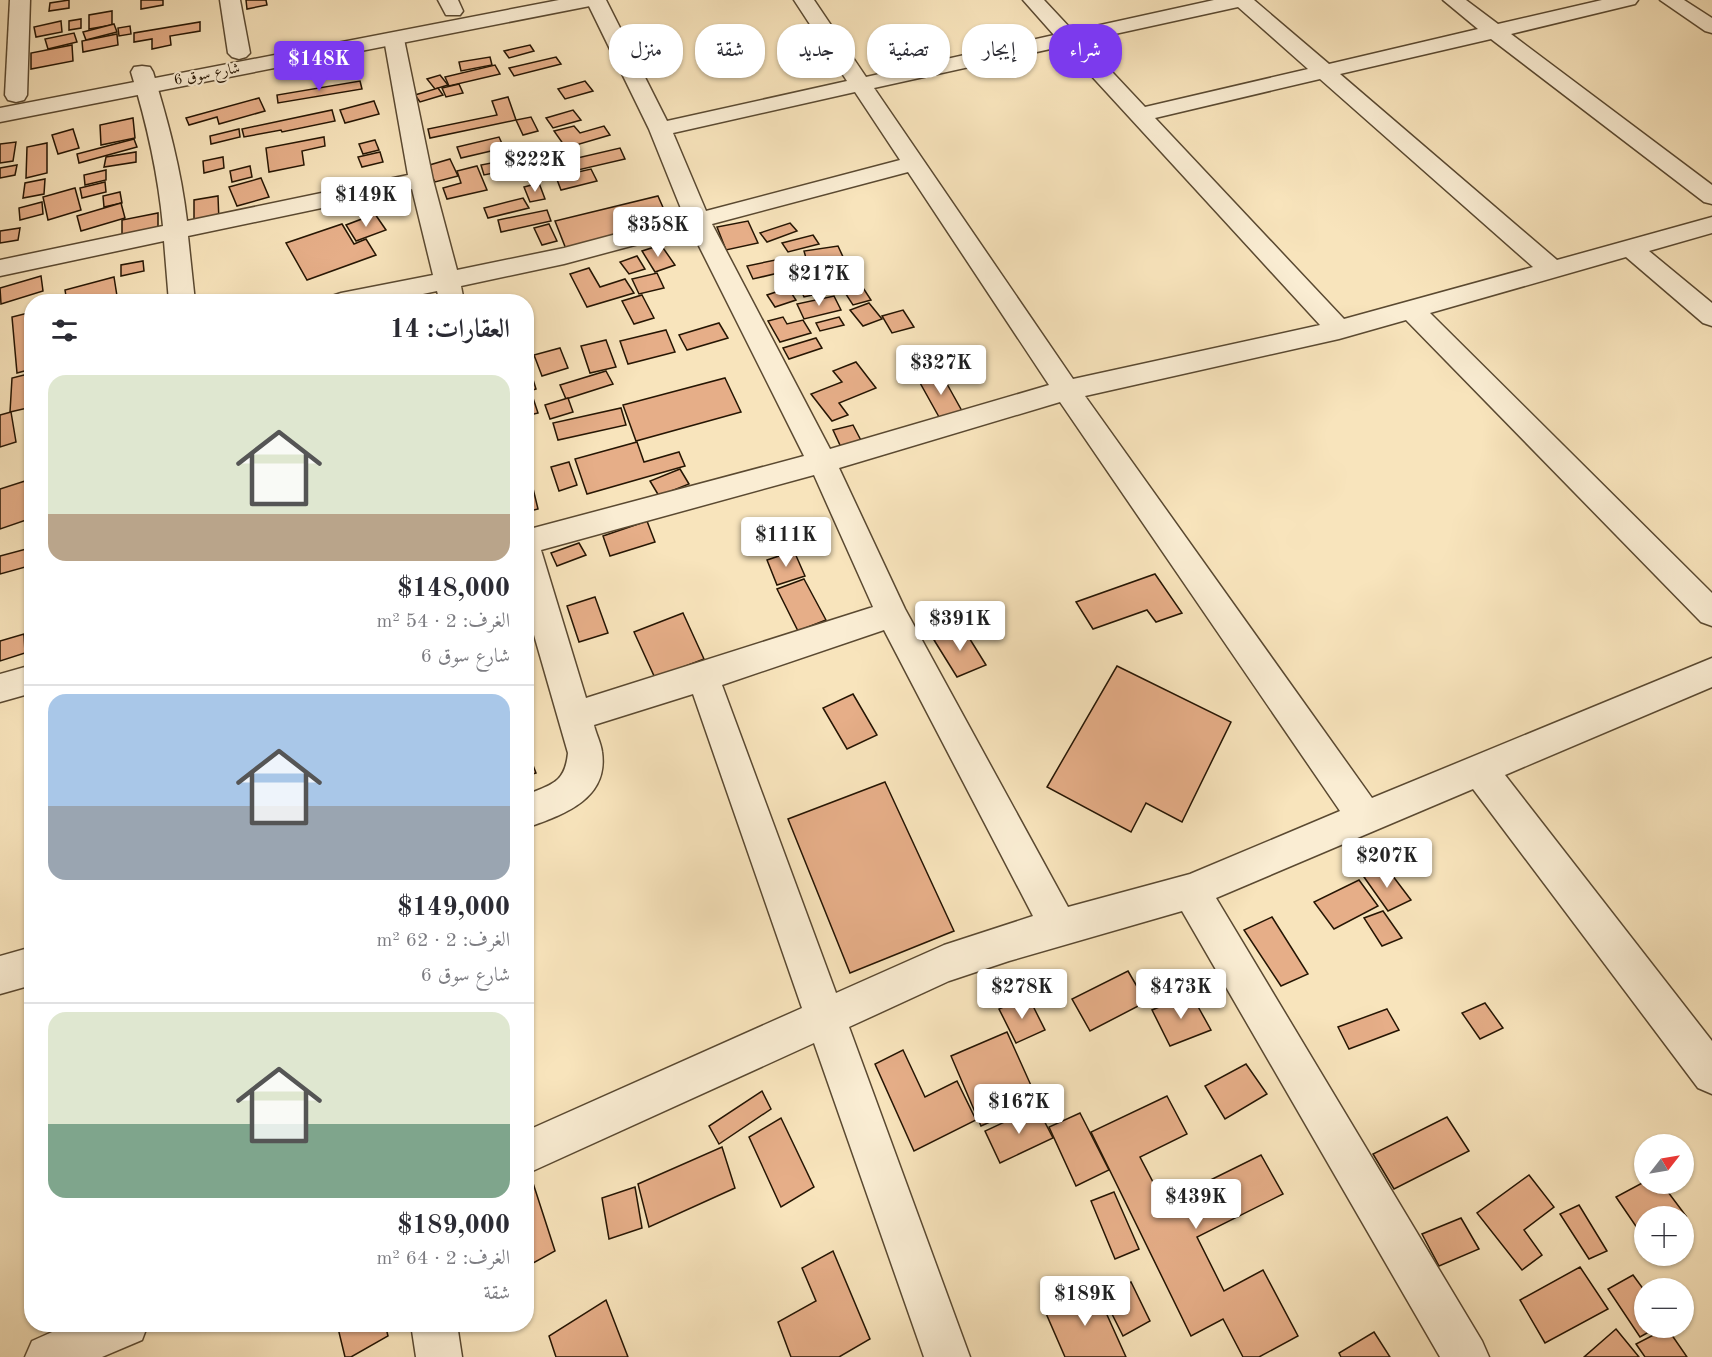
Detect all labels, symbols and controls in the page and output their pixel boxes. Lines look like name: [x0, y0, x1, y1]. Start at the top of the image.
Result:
chip: منزل: [609, 24, 683, 78]
chip: شقة: [695, 24, 765, 78]
chip: جديد: [777, 24, 855, 78]
chip: تصفية: [867, 24, 950, 78]
chip: إيجار: [962, 24, 1037, 78]
chip: شراء: [1049, 24, 1122, 78]
pin: $148K: [277, 41, 361, 92]
text: $148K: [288, 50, 350, 70]
street label: شارع سوق 6: [173, 61, 242, 93]
pin: $222K: [493, 142, 577, 193]
text: $222K: [504, 151, 566, 171]
pin: $149K: [324, 177, 408, 228]
text: $149K: [335, 186, 397, 206]
pin: $358K: [616, 207, 700, 258]
text: $358K: [627, 216, 689, 236]
pin: $217K: [777, 256, 861, 307]
text: $217K: [788, 265, 850, 285]
icon: filters: [48, 314, 81, 347]
text: العقارات: 14: [390, 317, 510, 343]
pin: $327K: [899, 345, 983, 396]
text: $327K: [910, 354, 972, 374]
icon: home: [225, 414, 333, 522]
pin: $111K: [744, 517, 828, 568]
text: $111K: [755, 526, 817, 546]
text: $148,000: [397, 576, 510, 602]
pin: $391K: [918, 601, 1002, 652]
text: $391K: [929, 610, 991, 630]
text: الغرف: 2 · 54 m²: [376, 612, 510, 632]
text: شارع سوق 6: [420, 647, 510, 667]
icon: home: [225, 733, 333, 841]
pin: $207K: [1345, 838, 1429, 889]
text: $207K: [1356, 847, 1418, 867]
text: $149,000: [397, 895, 510, 921]
text: الغرف: 2 · 62 m²: [376, 931, 510, 951]
text: شارع سوق 6: [420, 966, 510, 986]
pin: $278K: [980, 969, 1064, 1020]
pin: $473K: [1139, 969, 1223, 1020]
text: $278K: [991, 978, 1053, 998]
text: $473K: [1150, 978, 1212, 998]
icon: home: [225, 1051, 333, 1159]
pin: $167K: [977, 1084, 1061, 1135]
text: $167K: [988, 1093, 1050, 1113]
north arrow: [1634, 1134, 1694, 1194]
map controls: [1634, 1134, 1694, 1338]
pin: $439K: [1154, 1179, 1238, 1230]
text: $439K: [1165, 1188, 1227, 1208]
button: +: [1634, 1206, 1694, 1266]
text: $189,000: [397, 1213, 510, 1239]
text: الغرف: 2 · 64 m²: [376, 1249, 510, 1269]
pin: $189K: [1043, 1276, 1127, 1327]
button: −: [1634, 1278, 1694, 1338]
text: شقة: [484, 1284, 510, 1304]
text: $189K: [1054, 1285, 1116, 1305]

